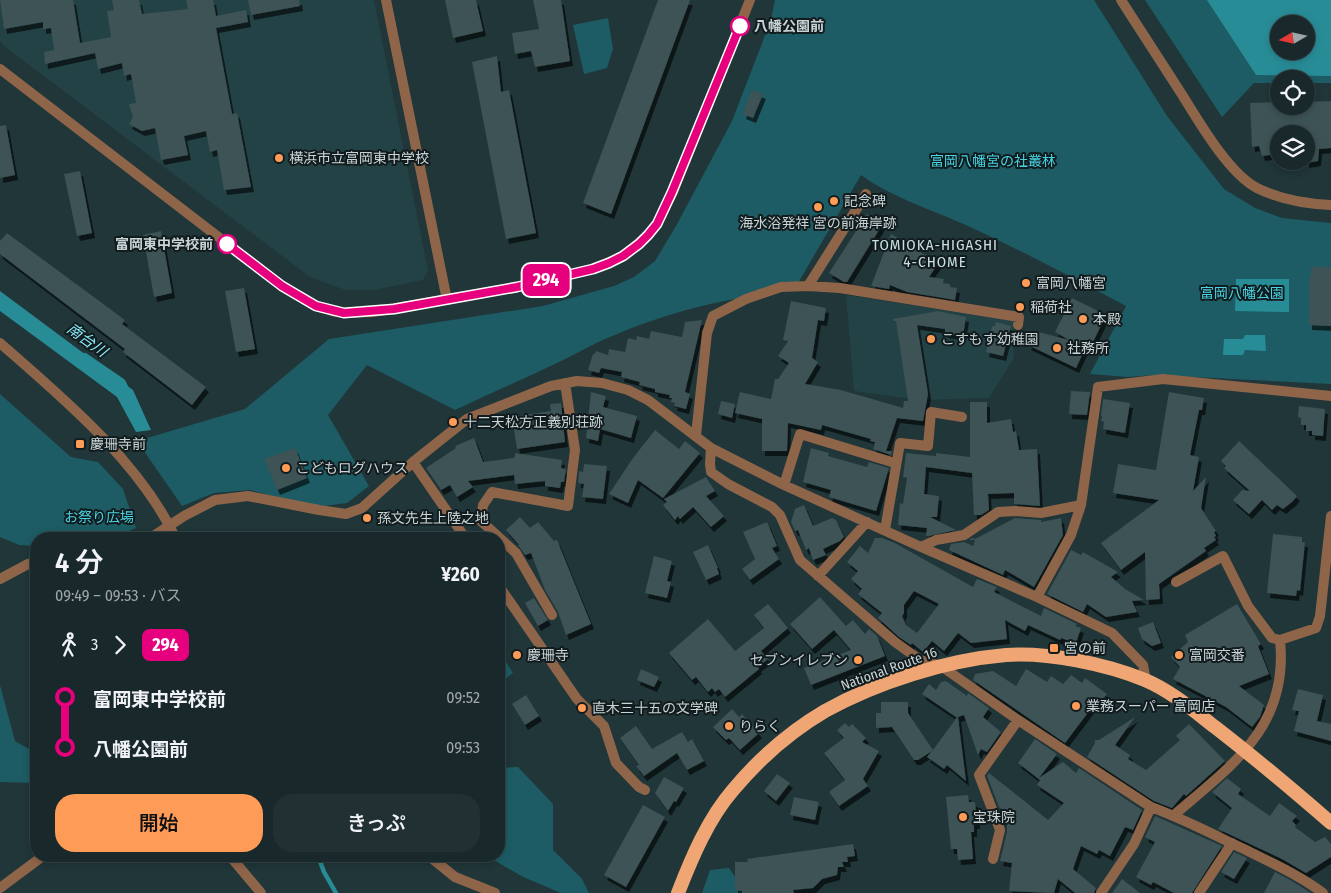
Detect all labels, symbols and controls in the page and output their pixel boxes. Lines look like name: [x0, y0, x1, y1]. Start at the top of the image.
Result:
north arrow: [1270, 15, 1315, 60]
map controls: [1270, 15, 1315, 170]
marker: 八幡公園前: [730, 16, 750, 36]
place label: 八幡公園前: [754, 18, 824, 35]
button: locate: [1270, 70, 1315, 115]
button: layers: [1270, 125, 1315, 170]
place label: 横浜市立富岡東中学校: [289, 150, 429, 167]
marker: 横浜市立富岡東中学校: [273, 152, 285, 164]
park label: 富岡八幡宮の社叢林: [930, 153, 1056, 170]
place label: 記念碑: [844, 193, 886, 210]
marker: 記念碑: [828, 195, 840, 207]
marker: 海水浴発祥 宮の前海岸跡: [812, 201, 824, 213]
place label: 海水浴発祥 宮の前海岸跡: [739, 215, 897, 232]
marker: 富岡東中学校前: [217, 234, 237, 254]
place label: 富岡東中学校前: [115, 236, 213, 253]
district label: TOMIOKA-HIGASHI 4-CHOME: [872, 236, 998, 271]
line badge: 294: [517, 264, 575, 296]
text: 294: [533, 269, 559, 291]
place label: 富岡八幡宮: [1036, 275, 1106, 292]
marker: 富岡八幡宮: [1020, 277, 1032, 289]
park label: 富岡八幡公園: [1200, 285, 1284, 302]
place label: 稲荷社: [1030, 299, 1072, 316]
marker: 稲荷社: [1014, 301, 1026, 313]
place label: 本殿: [1093, 311, 1121, 328]
marker: 本殿: [1077, 313, 1089, 325]
water label: 南台川: [64, 319, 112, 362]
place label: こすもす幼稚園: [941, 331, 1039, 348]
marker: こすもす幼稚園: [925, 333, 937, 345]
place label: 社務所: [1067, 340, 1109, 357]
marker: 社務所: [1051, 342, 1063, 354]
place label: 十二天松方正義別荘跡: [463, 414, 603, 431]
marker: 十二天松方正義別荘跡: [447, 416, 459, 428]
place label: 慶珊寺前: [90, 436, 146, 453]
marker: 慶珊寺前: [74, 438, 86, 450]
place label: こどもログハウス: [296, 460, 408, 477]
marker: こどもログハウス: [280, 462, 292, 474]
park label: お祭り広場: [64, 509, 134, 526]
place label: 孫文先生上陸之地: [377, 510, 489, 527]
marker: 孫文先生上陸之地: [361, 512, 373, 524]
text: 4 分: [55, 546, 103, 579]
text: ¥260: [441, 563, 480, 586]
text: 09:49 – 09:53 · バス: [55, 586, 181, 605]
icon: walk: [55, 631, 83, 659]
icon: forward: [106, 631, 134, 659]
text: 294: [152, 634, 179, 656]
text: 3: [91, 635, 98, 654]
place label: 宮の前: [1064, 640, 1106, 657]
marker: 宮の前: [1048, 642, 1060, 654]
street label: National Route 16: [839, 644, 939, 694]
place label: 慶珊寺: [527, 647, 569, 664]
place label: 富岡交番: [1189, 647, 1245, 664]
marker: 慶珊寺: [511, 649, 523, 661]
marker: 富岡交番: [1173, 649, 1185, 661]
place label: セブンイレブン: [750, 652, 848, 669]
marker: セブンイレブン: [852, 654, 864, 666]
text: 富岡東中学校前: [93, 688, 226, 711]
text: 09:52: [446, 688, 480, 707]
place label: 業務スーパー 富岡店: [1086, 698, 1215, 715]
place label: 直木三十五の文学碑: [592, 700, 718, 717]
marker: 業務スーパー 富岡店: [1070, 700, 1082, 712]
marker: 直木三十五の文学碑: [576, 702, 588, 714]
place label: りらく: [739, 718, 781, 735]
marker: りらく: [723, 720, 735, 732]
text: 八幡公園前: [93, 738, 188, 761]
text: 09:53: [446, 738, 480, 757]
button: 開始: [55, 794, 263, 852]
button: きっぷ: [273, 794, 480, 852]
place label: 宝珠院: [973, 809, 1015, 826]
marker: 宝珠院: [957, 811, 969, 823]

